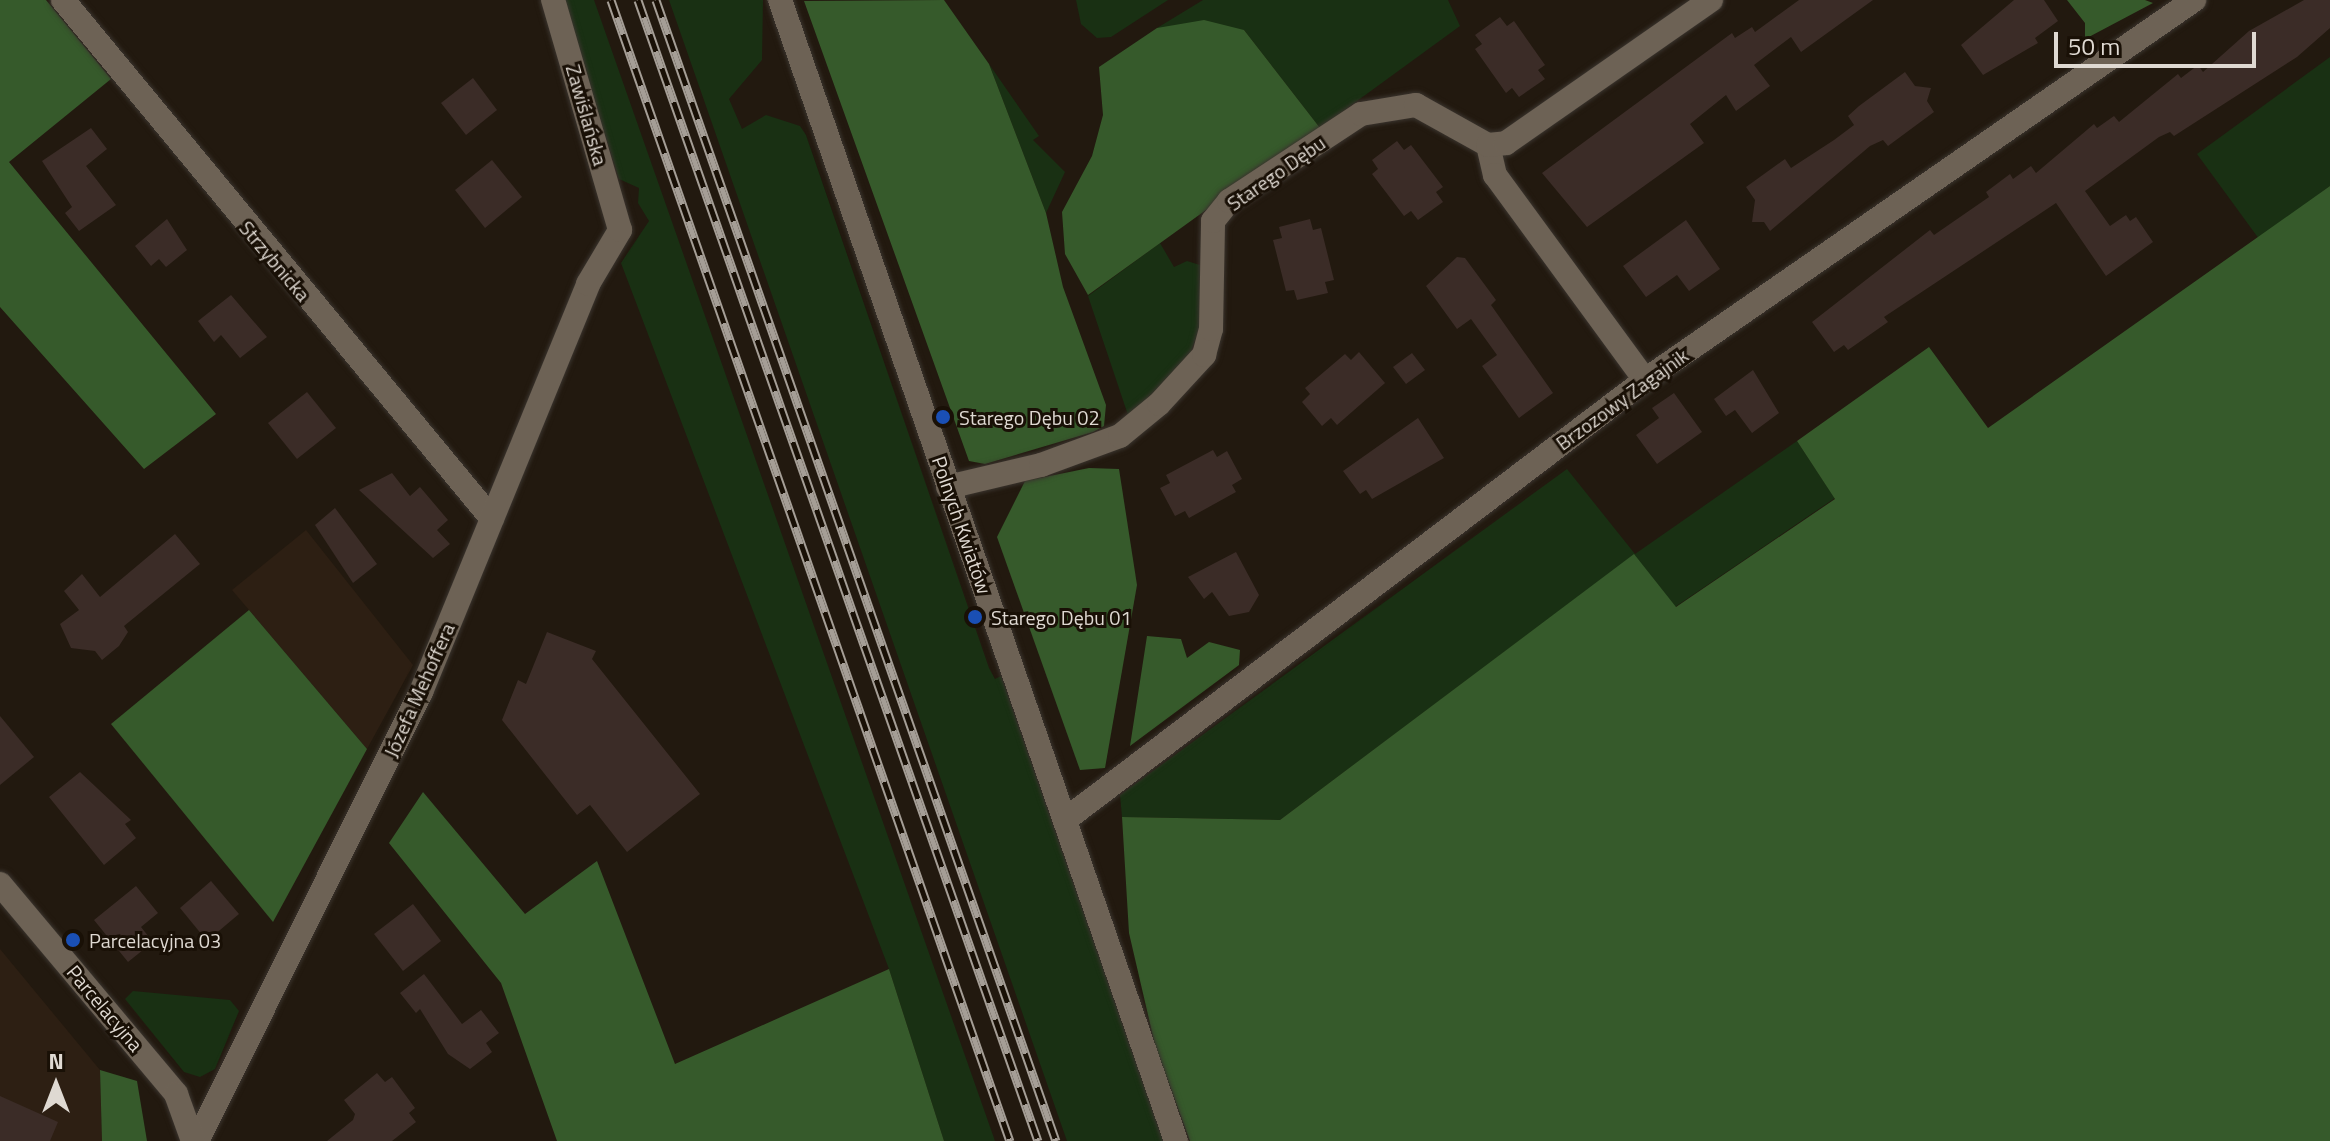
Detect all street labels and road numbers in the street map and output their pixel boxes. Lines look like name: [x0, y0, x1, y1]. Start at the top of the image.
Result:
street label: Zawiślańska: [561, 62, 613, 168]
street label: Starego Dębu: [1222, 130, 1330, 216]
street label: Strzybnicka: [235, 216, 315, 306]
street label: Brzozowy Zagajnik: [1551, 343, 1693, 455]
street label: Polnych Kwiatów: [927, 453, 997, 597]
street label: Józefa Mehoffera: [379, 619, 459, 761]
street label: Parcelacyjna: [62, 960, 148, 1056]

